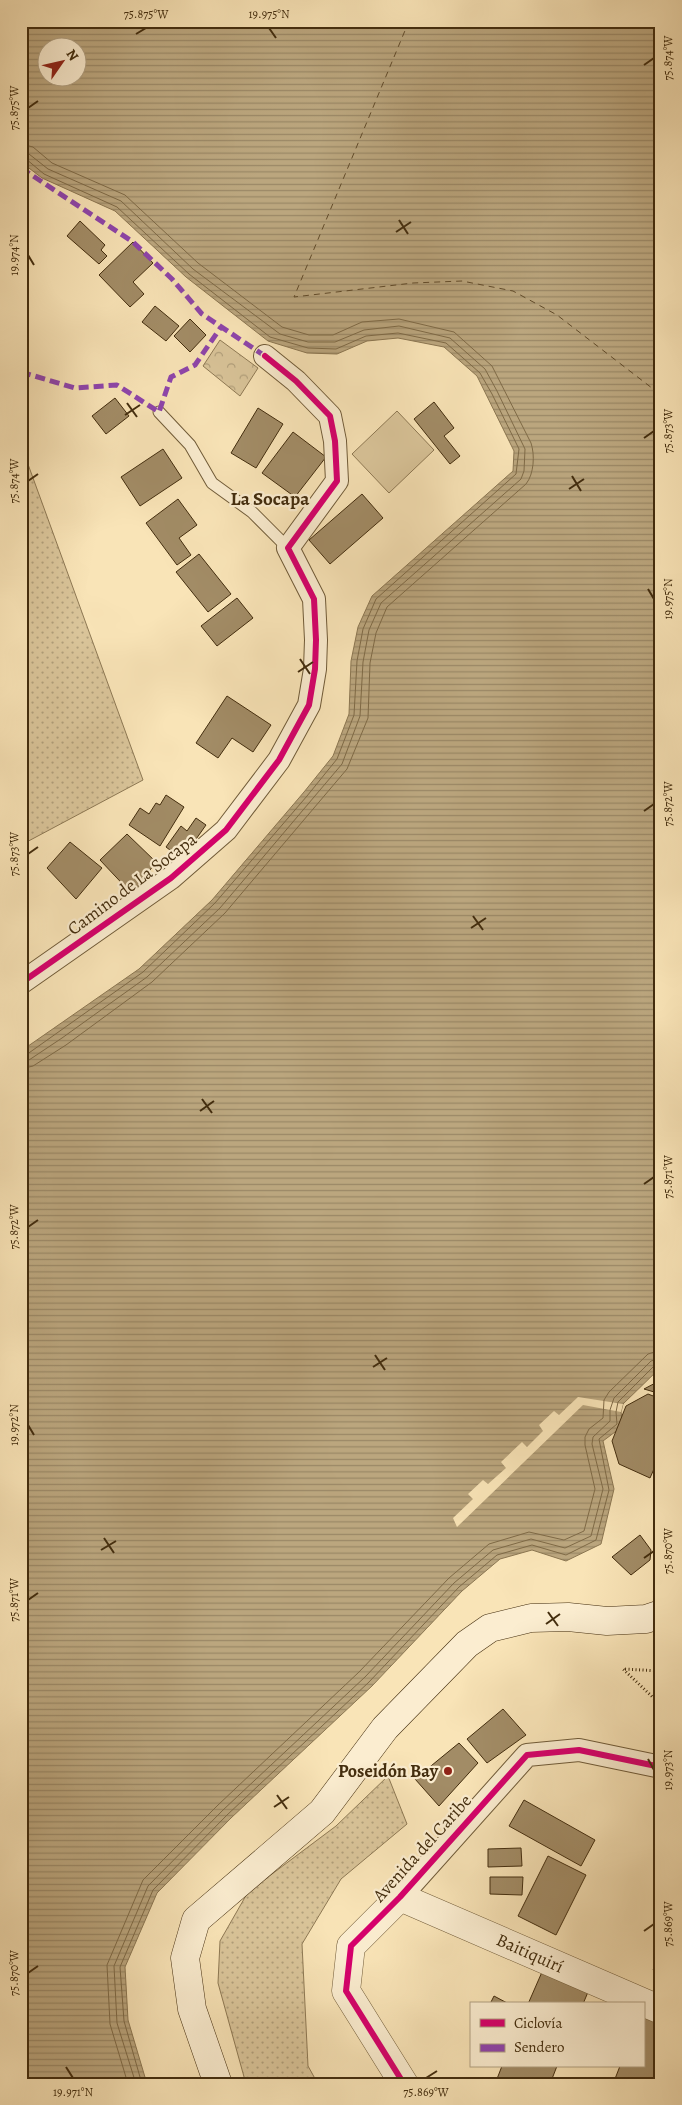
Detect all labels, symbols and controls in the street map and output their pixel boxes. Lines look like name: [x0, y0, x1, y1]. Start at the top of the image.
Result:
text: 75.875°W: [124, 6, 169, 22]
text: 19.975°N: [248, 6, 290, 22]
text: 75.874°W: [660, 35, 676, 80]
north arrow: [38, 38, 88, 88]
text: N: [62, 45, 83, 65]
text: 75.875°W: [6, 85, 22, 130]
text: 19.974°N: [6, 234, 22, 276]
text: 75.873°W: [660, 408, 676, 453]
text: 75.874°W: [6, 458, 22, 503]
district label: La Socapa: [231, 486, 310, 512]
text: 19.975°N: [660, 578, 676, 620]
text: 75.872°W: [660, 781, 676, 827]
street label: Camino de La Socapa: [62, 827, 202, 941]
text: 75.873°W: [6, 831, 22, 876]
text: 75.871°W: [660, 1154, 676, 1199]
text: 75.872°W: [6, 1204, 22, 1250]
text: 19.972°N: [6, 1404, 22, 1446]
text: 75.870°W: [660, 1527, 676, 1574]
text: 75.871°W: [6, 1577, 22, 1622]
text: 19.973°N: [660, 1749, 676, 1790]
place label: Poseidón Bay: [338, 1759, 439, 1783]
marker: Poseidón Bay: [442, 1765, 454, 1777]
street label: Avenida del Caribe: [367, 1789, 477, 1908]
text: 75.869°W: [660, 1900, 676, 1947]
street label: Baitiquirí: [493, 1928, 567, 1978]
text: 75.870°W: [6, 1949, 22, 1996]
legend: [470, 2002, 644, 2068]
text: Ciclovía: [514, 2013, 562, 2033]
text: Sendero: [514, 2037, 564, 2057]
text: 19.971°N: [53, 2084, 93, 2100]
text: 75.869°W: [403, 2084, 450, 2100]

